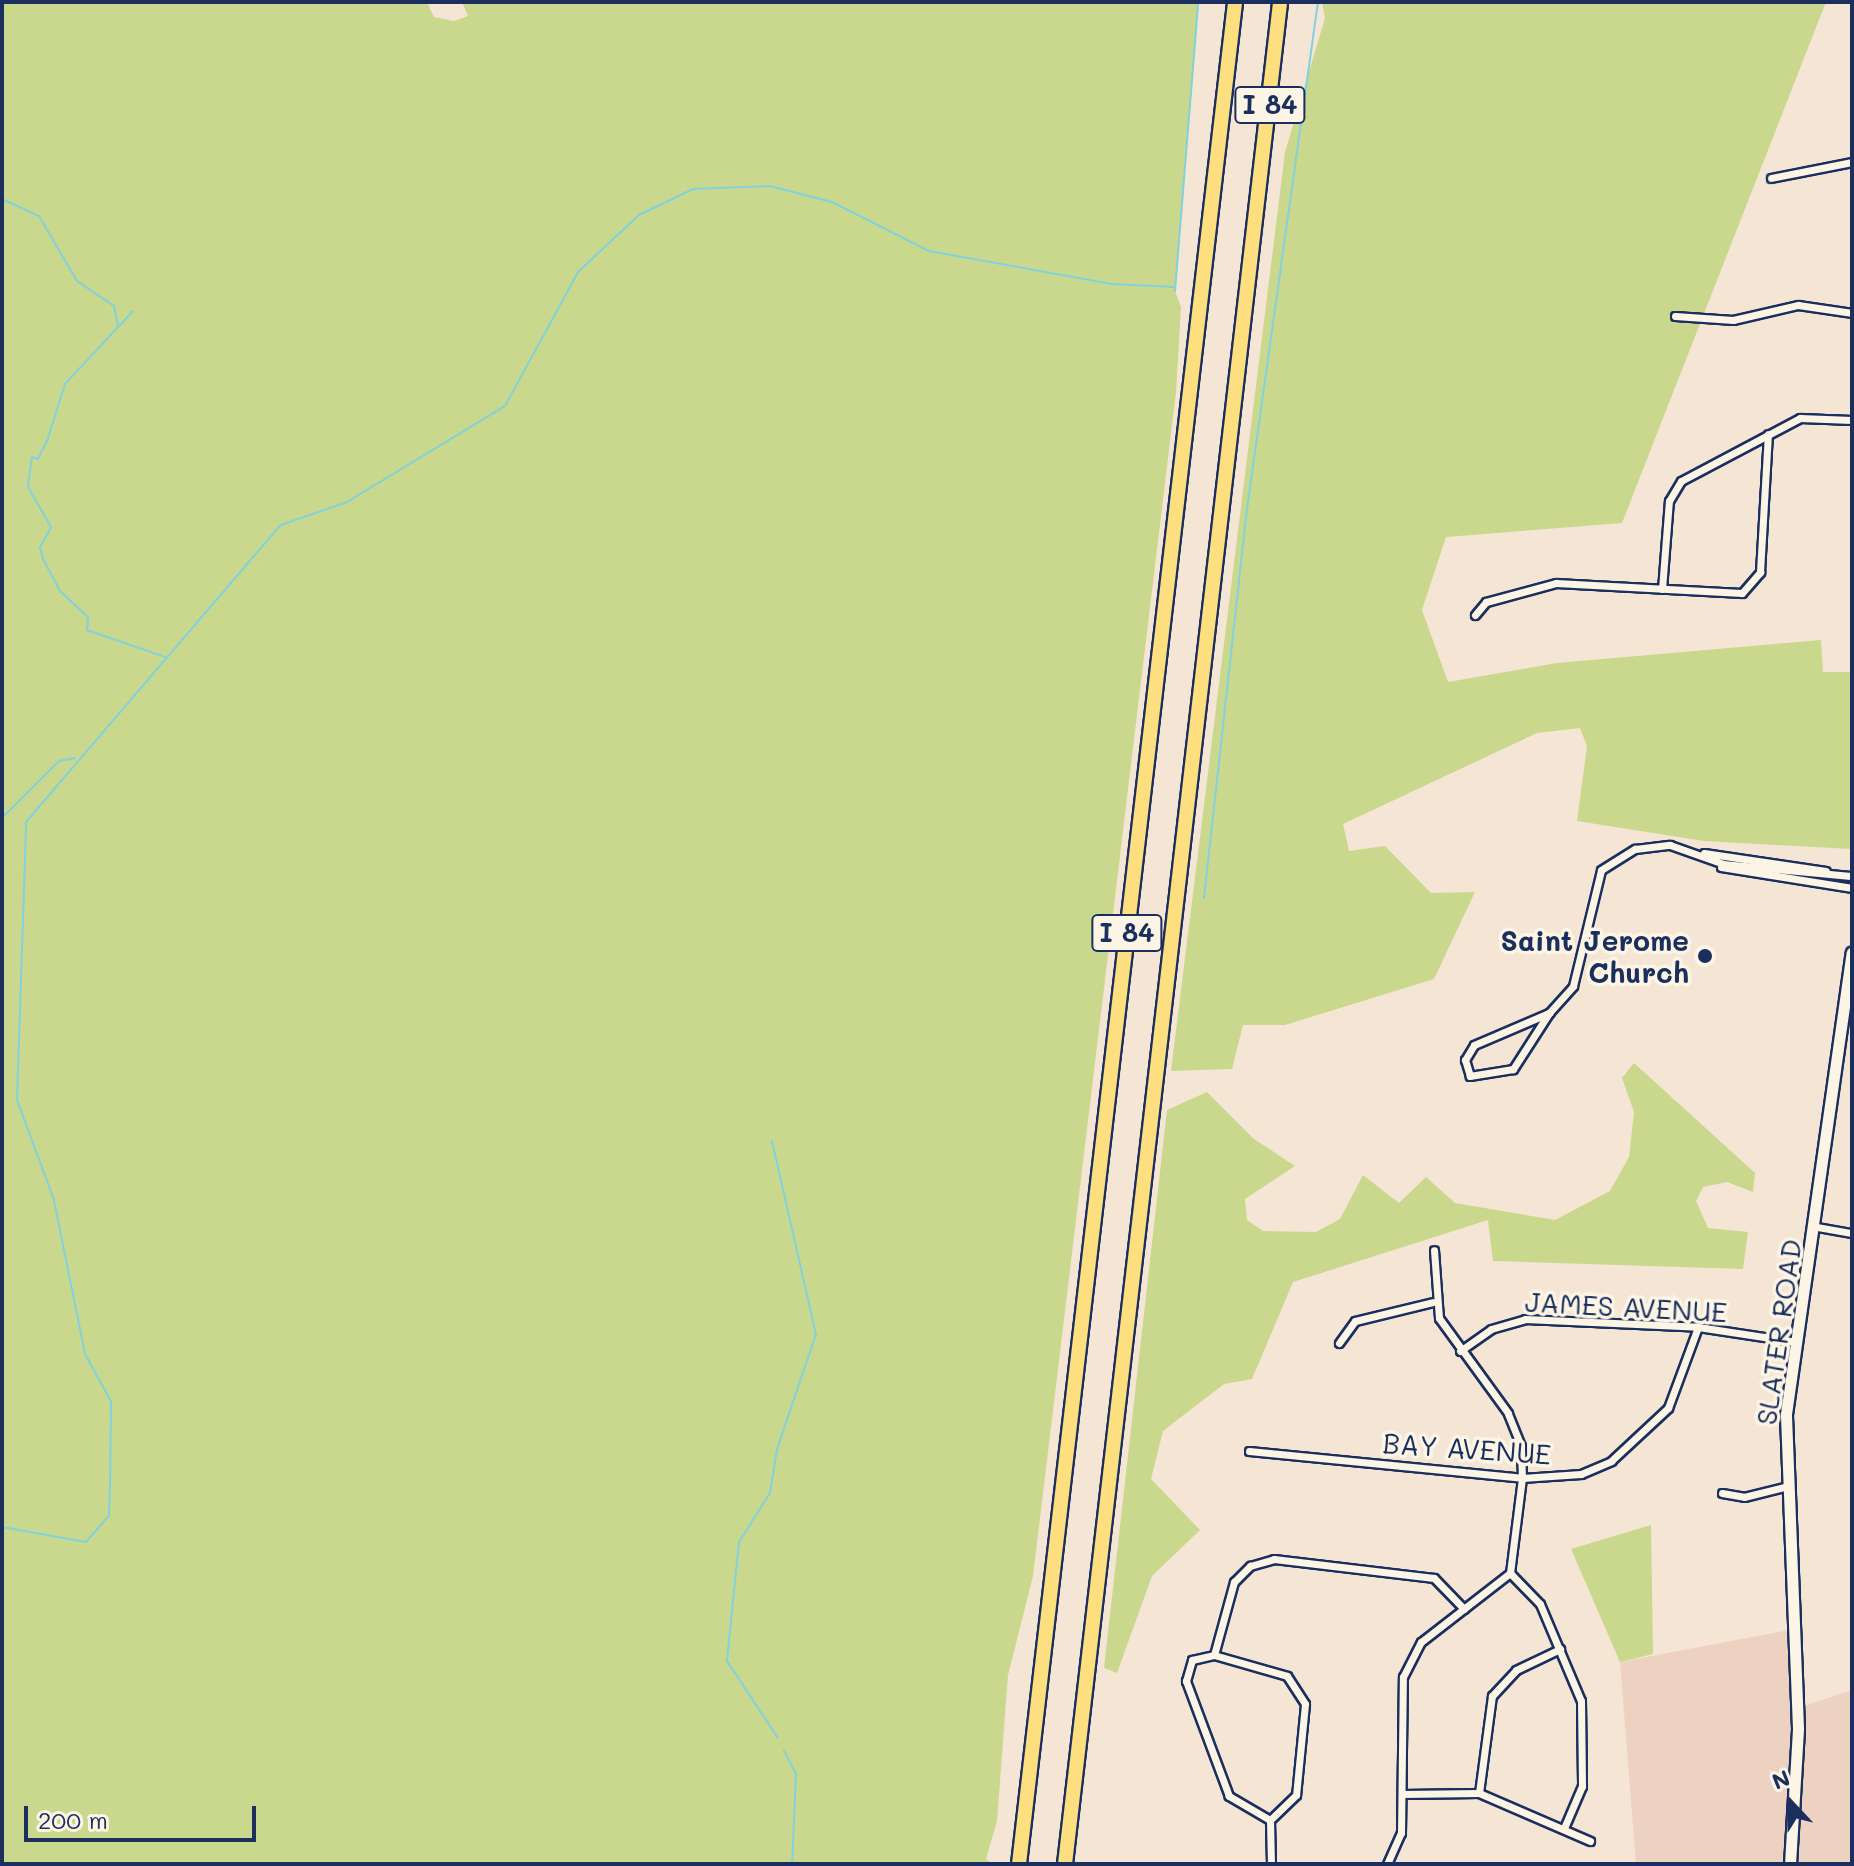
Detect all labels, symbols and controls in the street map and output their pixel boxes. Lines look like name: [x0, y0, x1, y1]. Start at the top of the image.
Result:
road number: I 84: [1234, 83, 1306, 127]
road number: I 84: [1091, 911, 1163, 955]
place label: Saint Jerome Church: [1501, 923, 1689, 989]
marker: Saint Jerome Church: [1696, 947, 1714, 965]
street label: SLATER ROAD: [1748, 1237, 1808, 1427]
street label: JAMES AVENUE: [1524, 1284, 1728, 1328]
street label: BAY AVENUE: [1382, 1425, 1552, 1471]
north arrow: [1750, 1762, 1830, 1842]
text: N: [1768, 1763, 1794, 1796]
scale bar: [28, 1790, 260, 1840]
text: 200 m: [38, 1804, 108, 1835]

